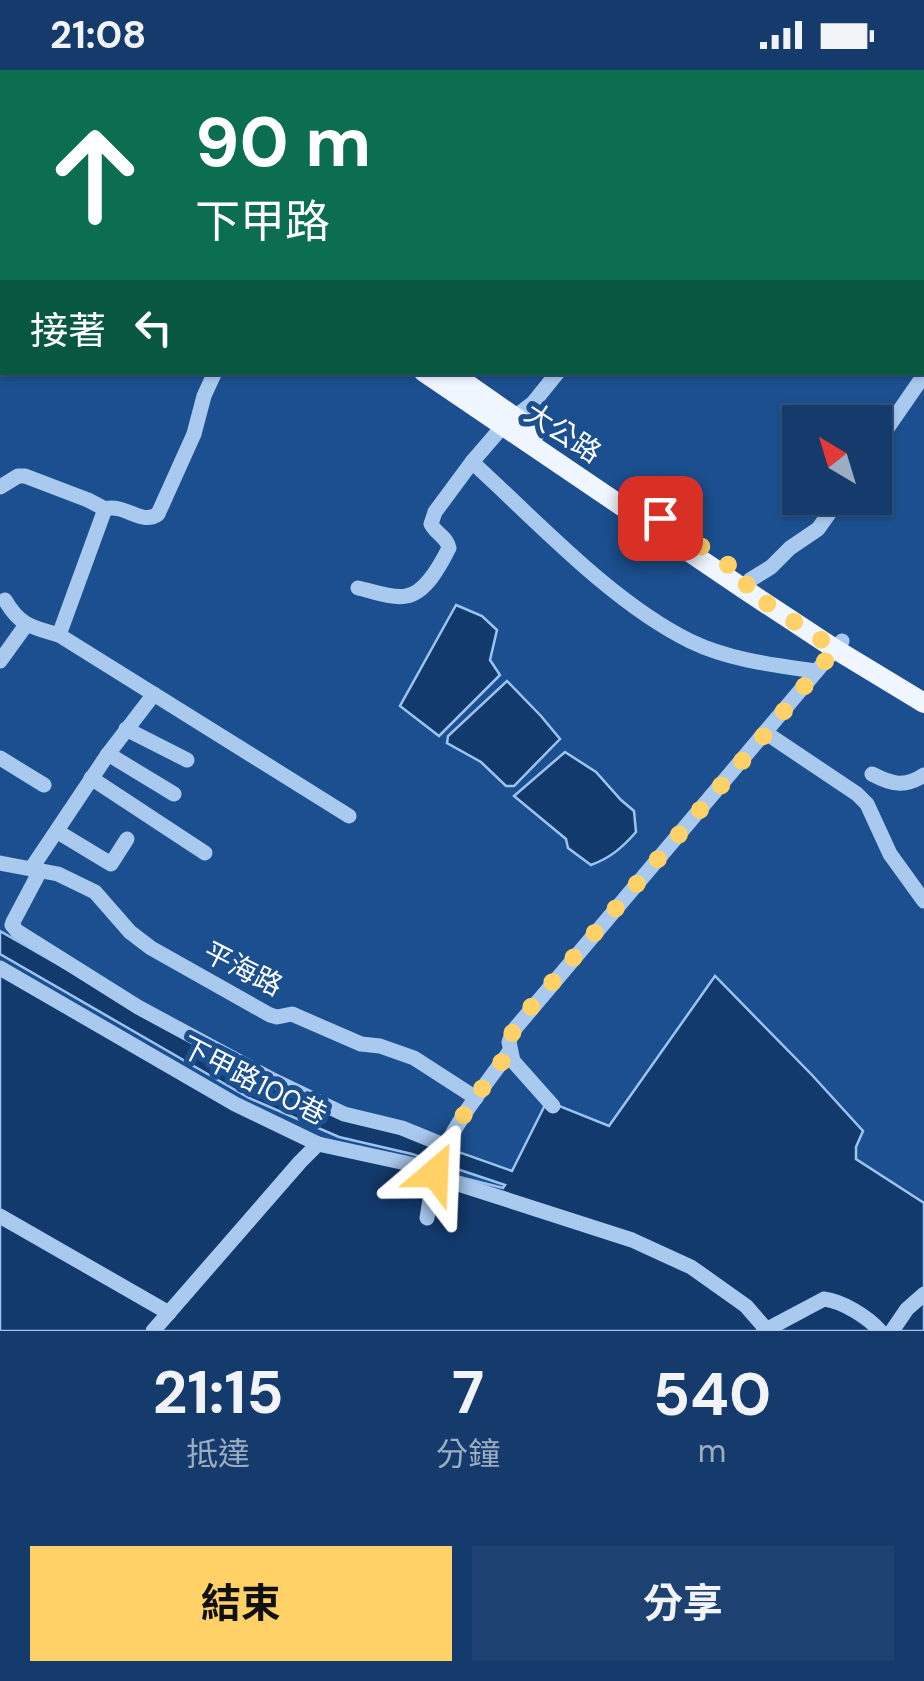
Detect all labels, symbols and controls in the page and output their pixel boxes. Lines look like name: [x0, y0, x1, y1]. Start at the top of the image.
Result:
text: 21:08: [50, 10, 146, 60]
text: 90 m: [195, 97, 371, 188]
icon: ahead: [30, 110, 160, 240]
text: 下甲路: [195, 192, 330, 251]
icon: left: [126, 300, 181, 355]
text: 接著: [30, 306, 106, 356]
street label: 大公路: [518, 395, 608, 471]
north arrow: [782, 405, 892, 515]
map controls: [782, 405, 892, 515]
pin: [618, 476, 703, 561]
icon: arrive: [633, 491, 688, 546]
street label: 平海路: [197, 933, 289, 1005]
street label: 下甲路100巷: [175, 1028, 333, 1134]
position arrow: [383, 1121, 487, 1225]
text: 21:15: [153, 1353, 284, 1432]
text: 7: [452, 1353, 484, 1432]
text: 540: [653, 1355, 771, 1434]
text: m: [698, 1430, 726, 1472]
text: 抵達: [186, 1433, 250, 1475]
text: 分鐘: [436, 1433, 500, 1475]
button: 結束: [30, 1546, 452, 1661]
button: 分享: [472, 1546, 894, 1661]

